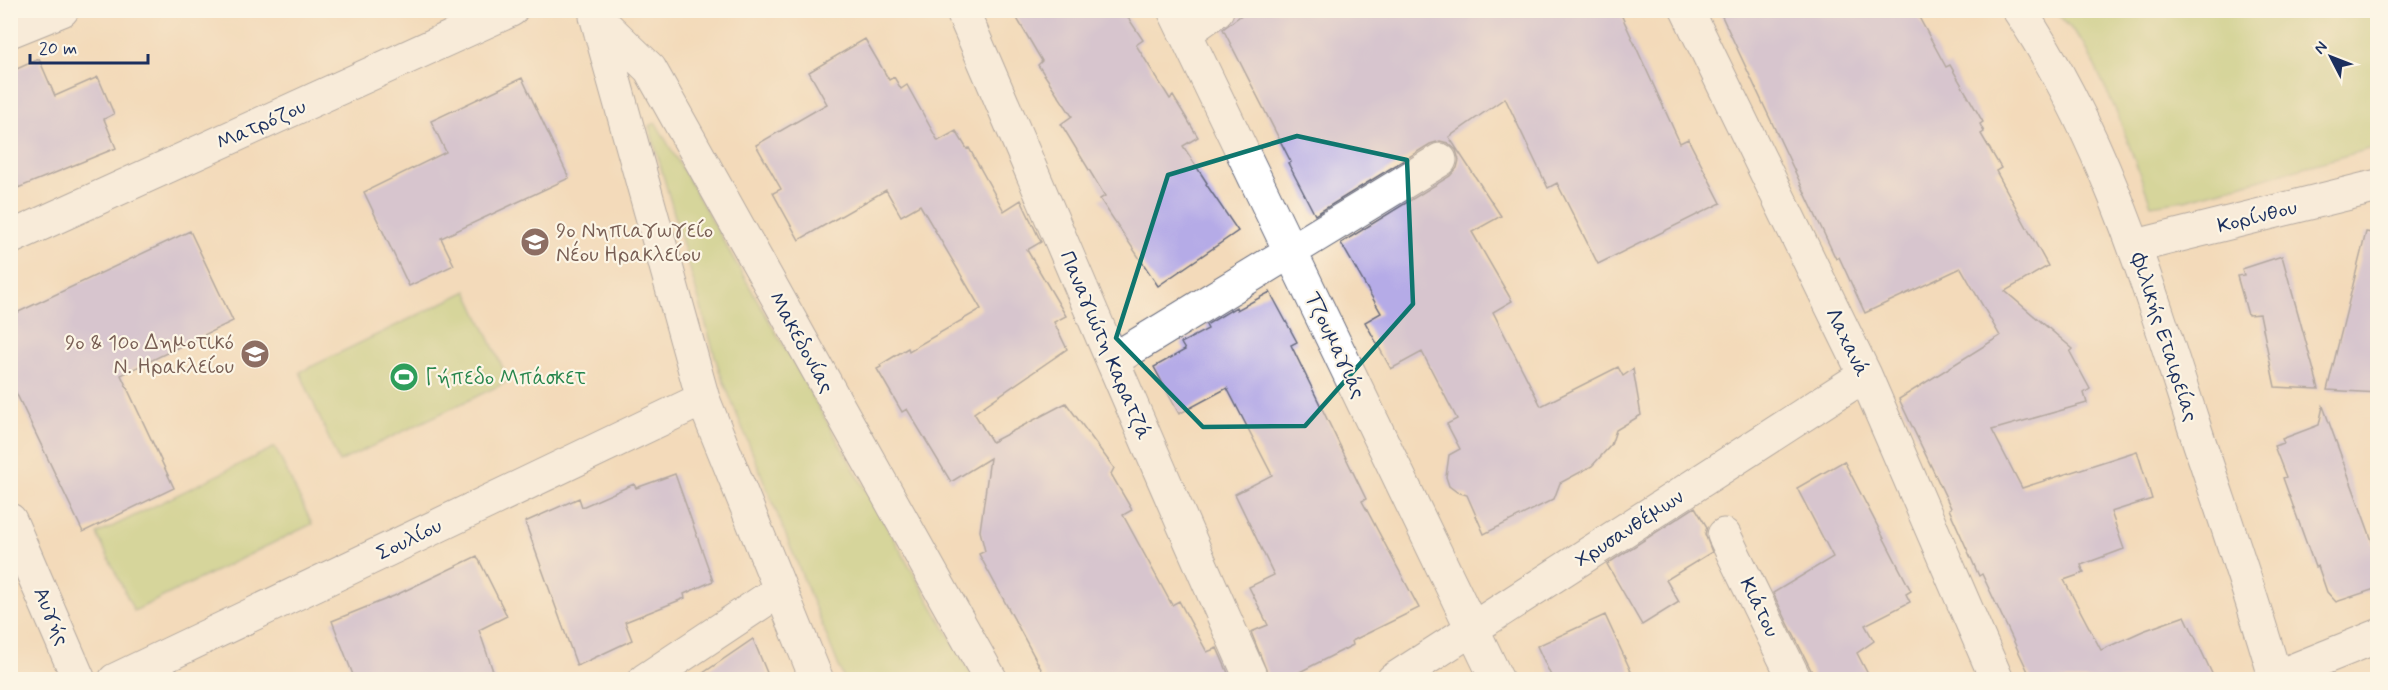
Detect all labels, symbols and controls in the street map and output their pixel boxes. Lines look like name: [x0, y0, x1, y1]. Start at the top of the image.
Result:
scale bar: [30, 27, 148, 65]
north arrow: [2301, 27, 2361, 87]
text: 20 m: [39, 37, 77, 61]
text: N: [2310, 37, 2332, 59]
street label: Ματρόζου: [212, 93, 311, 157]
street label: Κορίνθου: [2214, 194, 2300, 240]
place label: 9ο Νηπιαγωγείο Νέου Ηρακλείου: [556, 217, 713, 269]
school or university icon: 9ο Νηπιαγωγείο Νέου Ηρακλείου: [519, 226, 551, 258]
street label: Παναγιώτη Καρατζά: [1053, 247, 1158, 444]
street label: Φιλικής Εταιρείας: [2123, 248, 2205, 425]
street label: Μακεδονίας: [762, 287, 841, 398]
street label: Τζουμαγιάς: [1298, 288, 1372, 403]
street label: Λαχανά: [1818, 303, 1876, 382]
place label: 9ο & 10ο Δημοτικό Ν. Ηρακλείου: [65, 329, 234, 381]
school or university icon: 9ο & 10ο Δημοτικό Ν. Ηρακλείου: [239, 338, 271, 370]
sports icon: Γήπεδο Μπάσκετ: [388, 361, 420, 393]
place label: Γήπεδο Μπάσκετ: [425, 364, 586, 392]
street label: Χρυσανθέμων: [1569, 482, 1689, 575]
street label: Σουλίου: [372, 512, 447, 568]
street label: Κιάτου: [1733, 573, 1786, 642]
street label: Αυγής: [26, 583, 76, 650]

